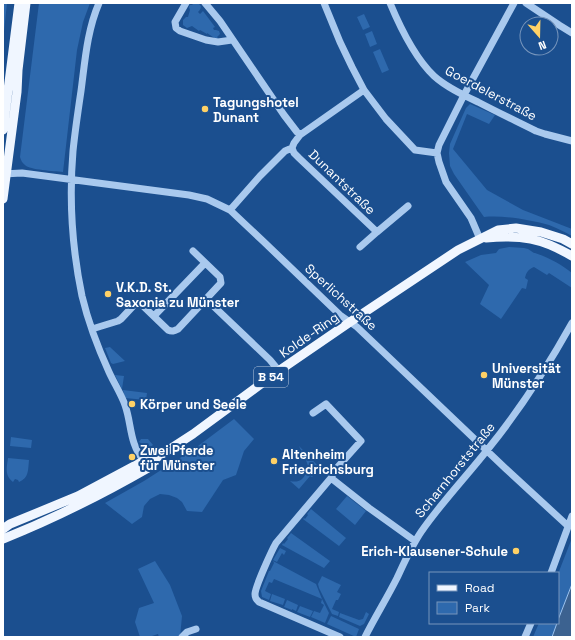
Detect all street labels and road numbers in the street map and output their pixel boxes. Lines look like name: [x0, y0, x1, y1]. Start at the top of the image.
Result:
street label: Goerdelerstraße: [442, 62, 540, 124]
street label: Dunantstraße: [305, 146, 379, 218]
street label: Sperlichstraße: [301, 260, 381, 334]
street label: Kolde-Ring: [276, 308, 342, 362]
road number: B 54: [254, 367, 288, 387]
street label: Scharnhorststraße: [411, 419, 499, 521]

